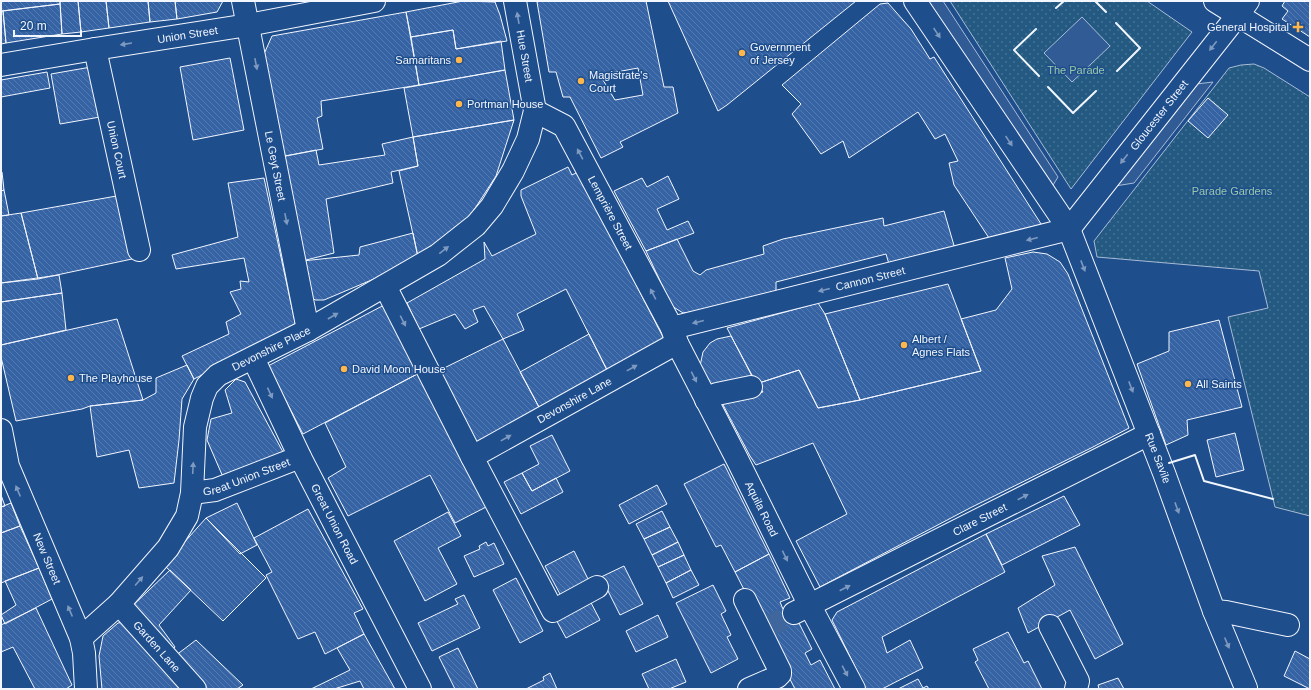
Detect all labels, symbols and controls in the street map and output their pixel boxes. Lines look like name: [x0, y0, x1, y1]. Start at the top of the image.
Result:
scale bar: [14, 12, 81, 38]
one-way arrow: [515, 12, 521, 24]
text: 20 m: [20, 19, 47, 33]
place label: General Hospital: [1207, 21, 1289, 33]
marker: General Hospital: [1292, 21, 1304, 33]
street label: Union Street: [156, 24, 219, 45]
one-way arrow: [933, 27, 940, 39]
street label: Hue Street: [515, 29, 535, 83]
one-way arrow: [120, 41, 132, 47]
place label: Government of Jersey: [750, 41, 811, 66]
one-way arrow: [1209, 41, 1218, 52]
marker: Government of Jersey: [737, 48, 747, 58]
place label: Samaritans: [395, 54, 451, 66]
marker: Samaritans: [454, 55, 464, 65]
one-way arrow: [253, 58, 259, 70]
park label: The Parade: [1047, 64, 1105, 76]
place label: Magistrate's Court: [589, 69, 648, 94]
marker: Magistrate's Court: [576, 76, 586, 86]
street label: Gloucester Street: [1128, 78, 1190, 152]
place label: Portman House: [467, 98, 543, 110]
marker: Portman House: [454, 99, 464, 109]
street label: Union Court: [105, 120, 129, 180]
street label: Le Geyt Street: [263, 130, 288, 202]
one-way arrow: [1006, 135, 1013, 147]
one-way arrow: [576, 148, 583, 160]
one-way arrow: [1120, 154, 1129, 165]
street label: Lemprière Street: [586, 174, 635, 252]
park label: Parade Gardens: [1192, 185, 1273, 197]
one-way arrow: [284, 213, 290, 225]
one-way arrow: [1025, 236, 1038, 242]
one-way arrow: [439, 245, 450, 254]
one-way arrow: [1081, 260, 1087, 272]
street label: Cannon Street: [834, 264, 906, 293]
one-way arrow: [650, 288, 657, 299]
one-way arrow: [818, 288, 830, 294]
one-way arrow: [327, 313, 339, 320]
one-way arrow: [400, 315, 406, 327]
one-way arrow: [691, 319, 704, 325]
street label: Devonshire Place: [230, 324, 312, 373]
place label: Albert / Agnes Flats: [912, 333, 971, 358]
marker: Albert / Agnes Flats: [899, 340, 909, 350]
place label: David Moon House: [352, 363, 446, 375]
marker: David Moon House: [339, 364, 349, 374]
one-way arrow: [626, 364, 638, 371]
place label: The Playhouse: [79, 372, 152, 384]
one-way arrow: [691, 372, 698, 383]
marker: The Playhouse: [66, 373, 76, 383]
street label: Devonshire Lane: [535, 375, 614, 426]
place label: All Saints: [1196, 378, 1242, 390]
marker: All Saints: [1183, 379, 1193, 389]
one-way arrow: [1128, 381, 1134, 393]
one-way arrow: [267, 387, 273, 399]
street label: Rue Savile: [1143, 431, 1173, 485]
one-way arrow: [501, 434, 512, 441]
street label: Great Union Street: [202, 456, 291, 498]
one-way arrow: [190, 462, 197, 474]
street label: Aquila Road: [743, 479, 780, 538]
street label: Great Union Road: [309, 482, 360, 566]
one-way arrow: [15, 485, 21, 497]
one-way arrow: [1017, 494, 1029, 501]
street label: Clare Street: [951, 501, 1009, 538]
one-way arrow: [1174, 503, 1180, 515]
street label: New Street: [31, 531, 63, 586]
one-way arrow: [782, 550, 788, 561]
one-way arrow: [134, 576, 143, 586]
one-way arrow: [839, 585, 851, 591]
one-way arrow: [66, 604, 72, 616]
street label: Garden Lane: [131, 619, 183, 674]
one-way arrow: [1225, 638, 1231, 650]
one-way arrow: [841, 665, 848, 677]

